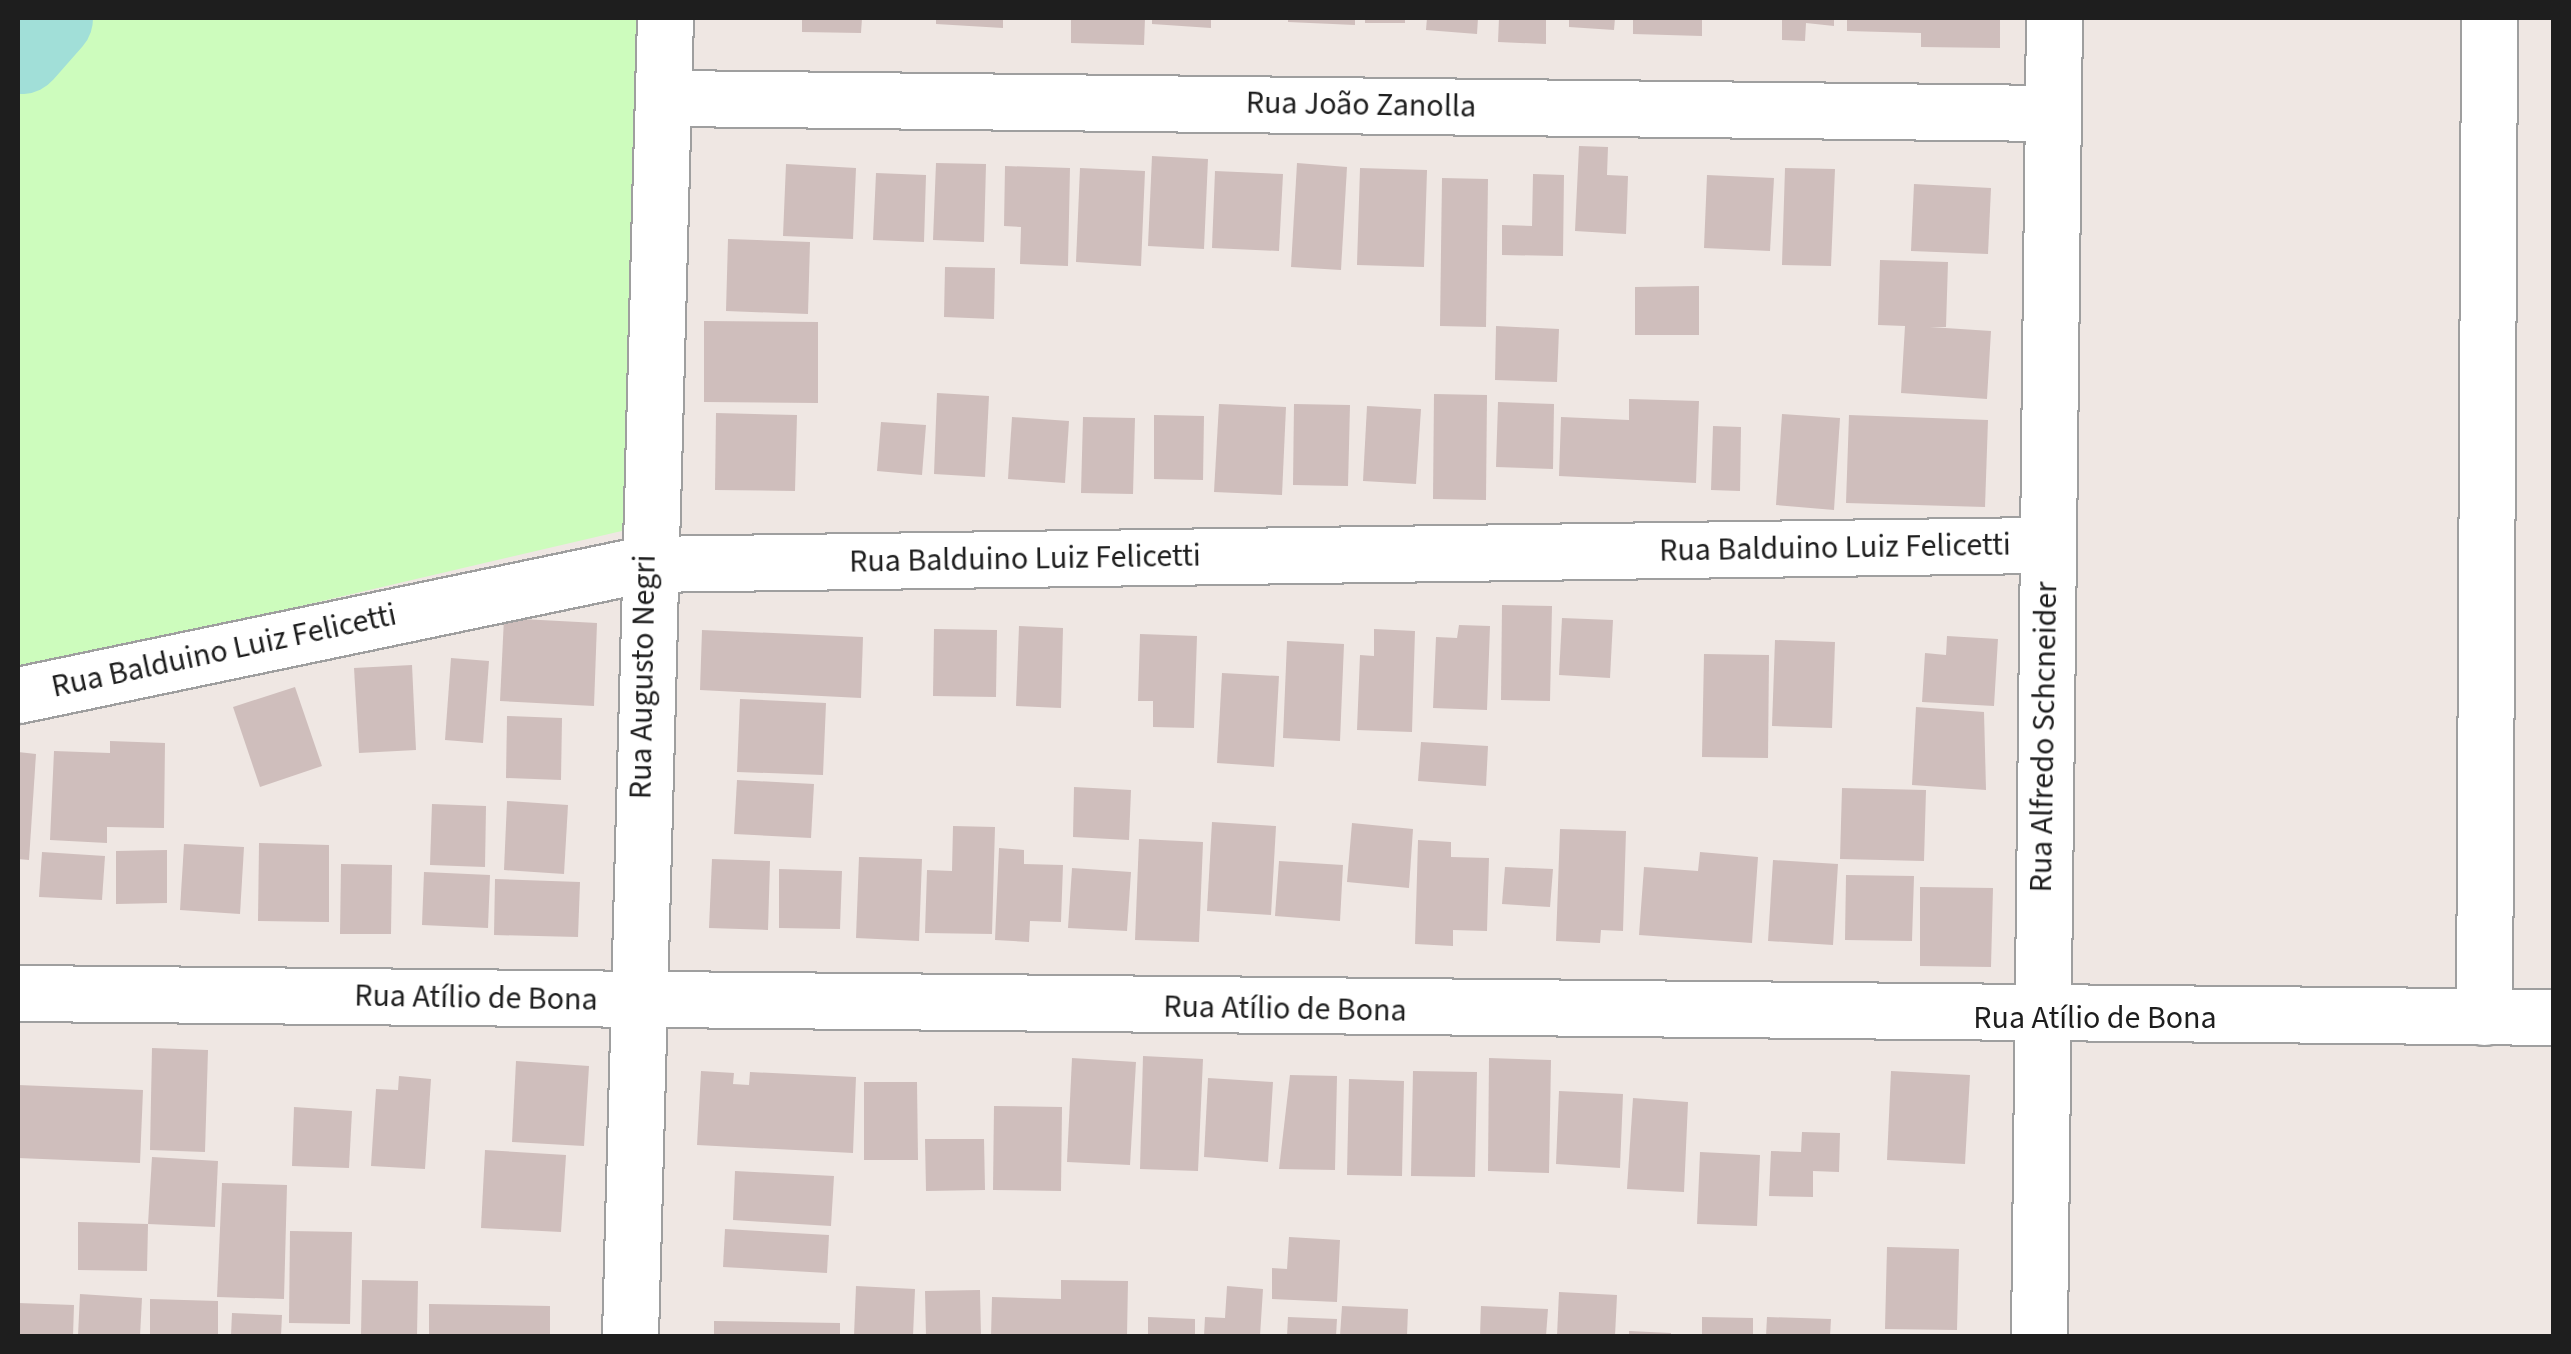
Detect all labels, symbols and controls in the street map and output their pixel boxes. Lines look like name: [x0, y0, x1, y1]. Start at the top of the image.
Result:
street label: Rua João Zanolla: [1245, 84, 1477, 126]
street label: Rua Balduino Luiz Felicetti: [1659, 526, 2011, 570]
street label: Rua Balduino Luiz Felicetti: [849, 537, 1201, 581]
street label: Rua Augusto Negri: [622, 554, 664, 800]
street label: Rua Alfredo Schcneider: [2022, 581, 2066, 893]
street label: Rua Balduino Luiz Felicetti: [48, 596, 400, 706]
street label: Rua Atílio de Bona: [354, 977, 598, 1019]
street label: Rua Atílio de Bona: [1163, 988, 1407, 1030]
street label: Rua Atílio de Bona: [1973, 999, 2217, 1037]

